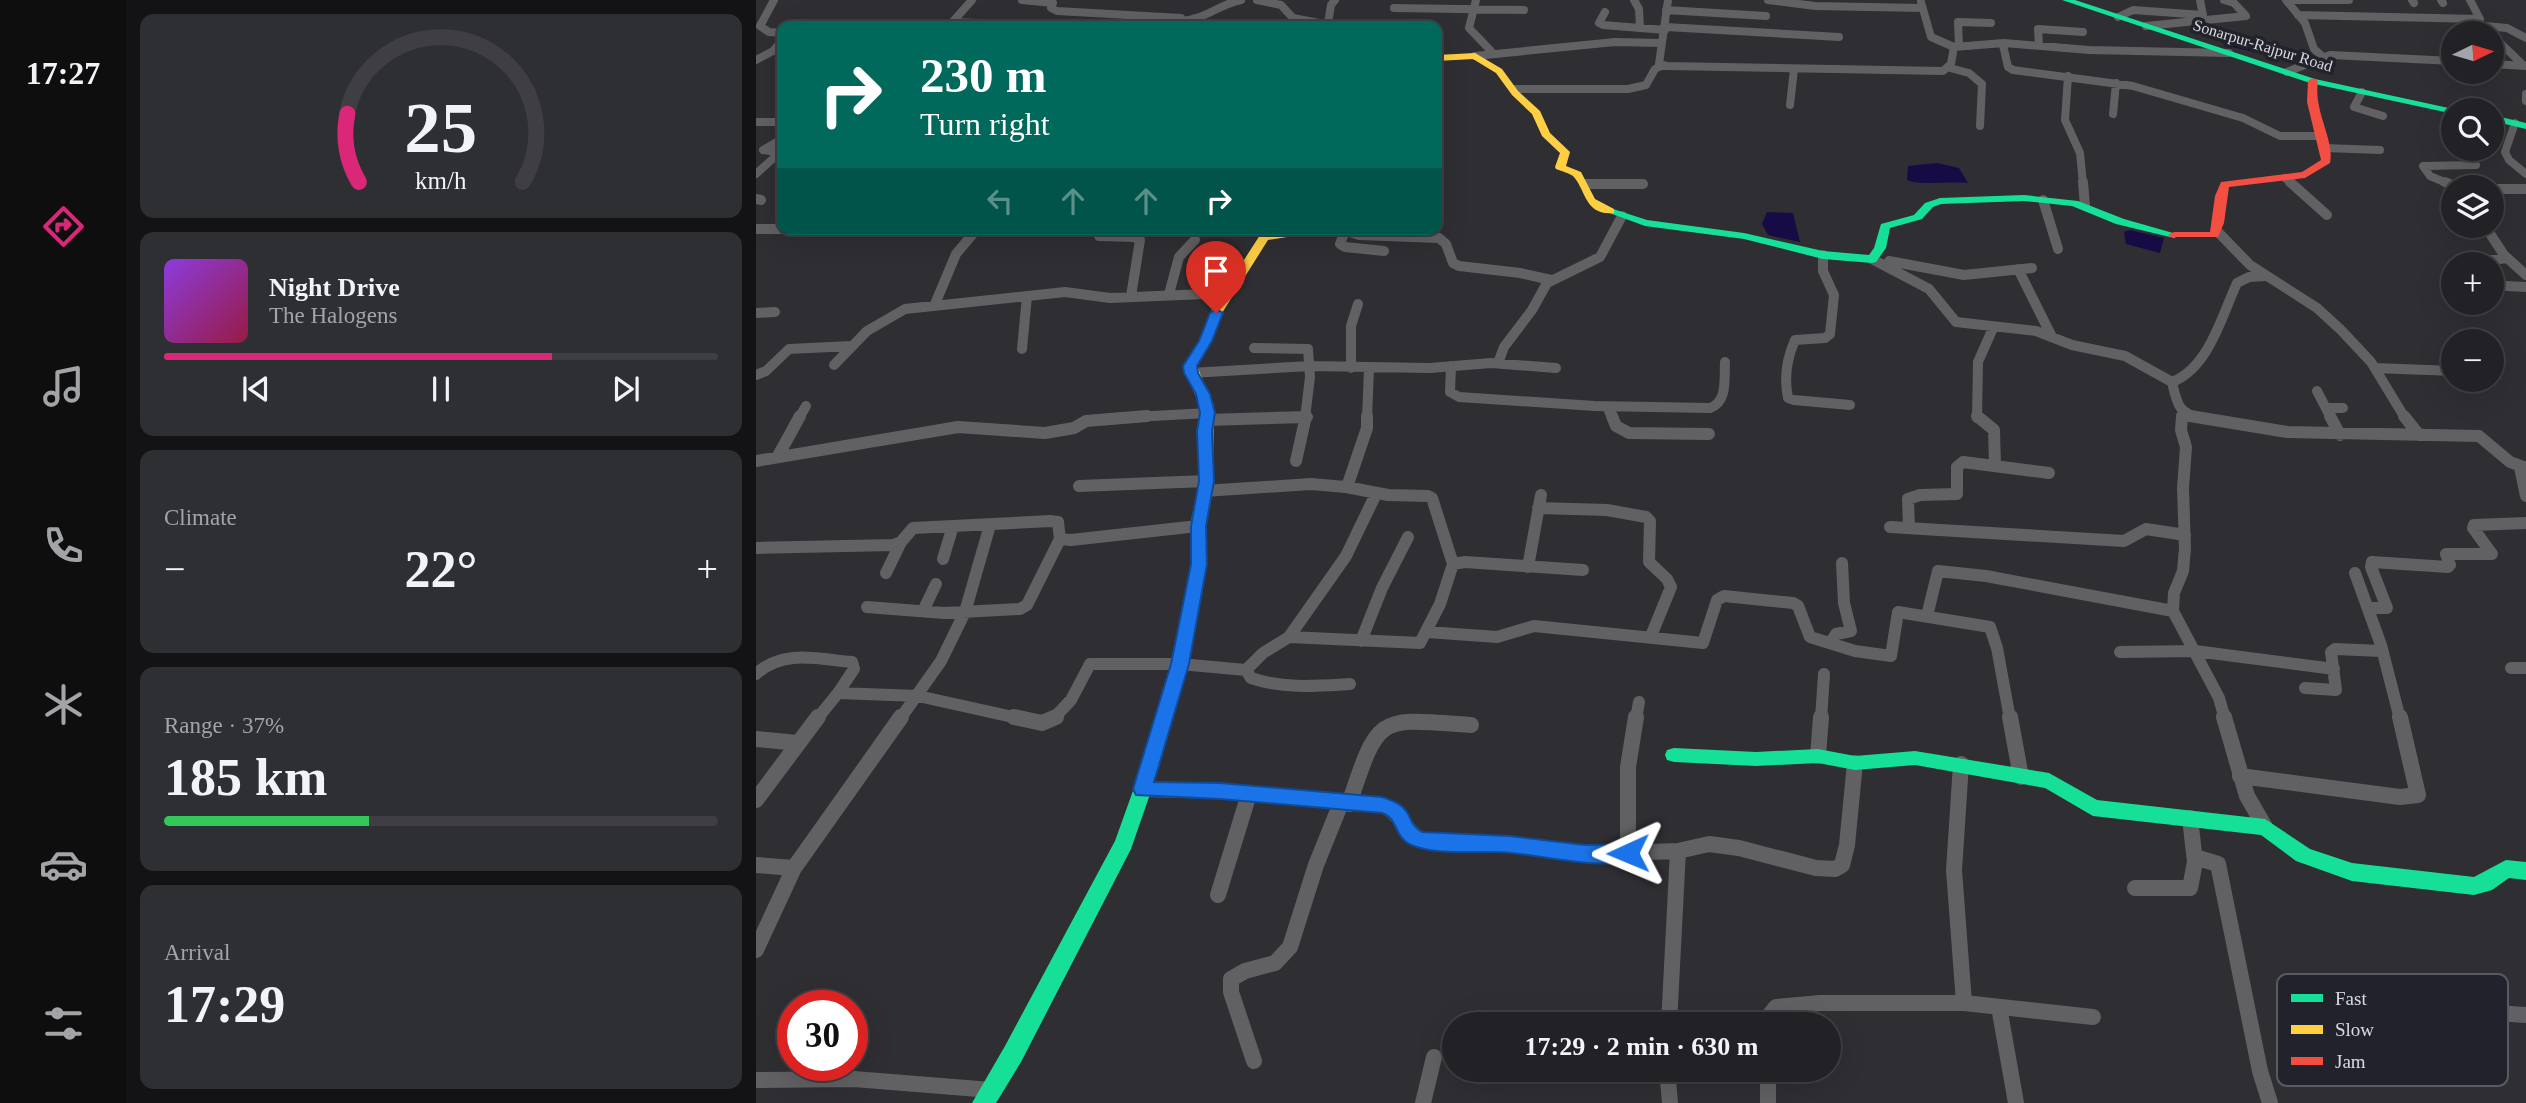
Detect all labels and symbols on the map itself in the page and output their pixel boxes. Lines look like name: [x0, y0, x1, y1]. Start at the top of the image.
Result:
street label: Sonarpur-Rajpur Road: [2191, 16, 2335, 76]
north arrow: [2441, 21, 2504, 84]
pin: [1186, 241, 1246, 313]
position arrow: [1591, 816, 1665, 890]
legend: [2277, 974, 2508, 1086]
text: Fast: [2335, 988, 2367, 1009]
speed limit sign: 30: [777, 990, 868, 1081]
text: Slow: [2335, 1019, 2374, 1040]
text: Jam: [2335, 1051, 2366, 1072]

